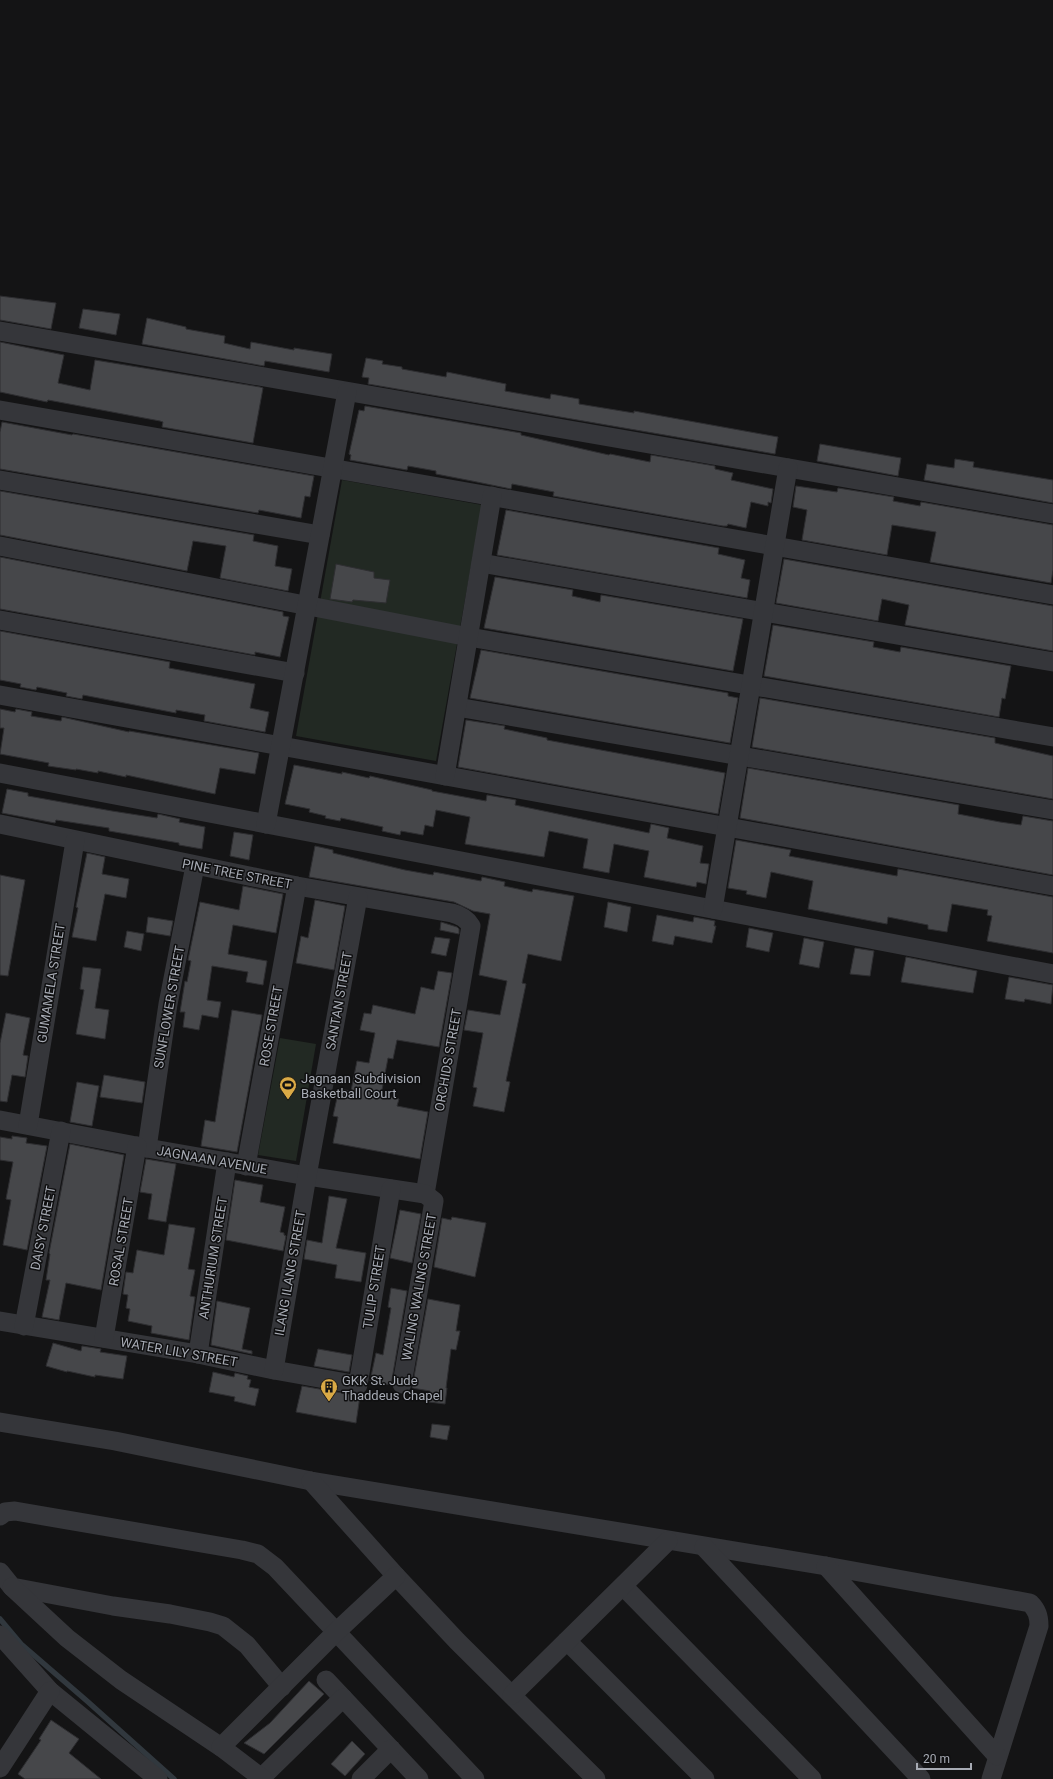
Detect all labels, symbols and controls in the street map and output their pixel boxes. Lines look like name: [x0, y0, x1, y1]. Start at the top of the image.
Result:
street label: PINE TREE STREET: [181, 856, 293, 892]
street label: GUMAMELA STREET: [34, 922, 68, 1044]
street label: SUNFLOWER STREET: [151, 944, 187, 1070]
street label: SANTAN STREET: [323, 950, 355, 1051]
street label: ROSE STREET: [257, 984, 285, 1067]
street label: ORCHIDS STREET: [432, 1007, 464, 1112]
place label: Jagnaan Subdivision Basketball Court: [301, 1071, 421, 1101]
sports icon: Jagnaan Subdivision Basketball Court: [278, 1075, 298, 1100]
street label: JAGNAAN AVENUE: [156, 1143, 268, 1177]
street label: DAISY STREET: [27, 1184, 59, 1271]
street label: ANTHURIUM STREET: [196, 1195, 230, 1320]
street label: ROSAL STREET: [106, 1196, 136, 1287]
street label: ILANG ILANG STREET: [272, 1209, 308, 1337]
street label: WALING WALING STREET: [399, 1212, 439, 1362]
street label: TULIP STREET: [360, 1244, 388, 1330]
street label: WATER LILY STREET: [119, 1334, 239, 1370]
place label: GKK St. Jude Thaddeus Chapel: [342, 1373, 443, 1403]
building icon: GKK St. Jude Thaddeus Chapel: [319, 1377, 339, 1402]
scale bar: [917, 1745, 971, 1771]
text: 20 m: [923, 1752, 950, 1766]

